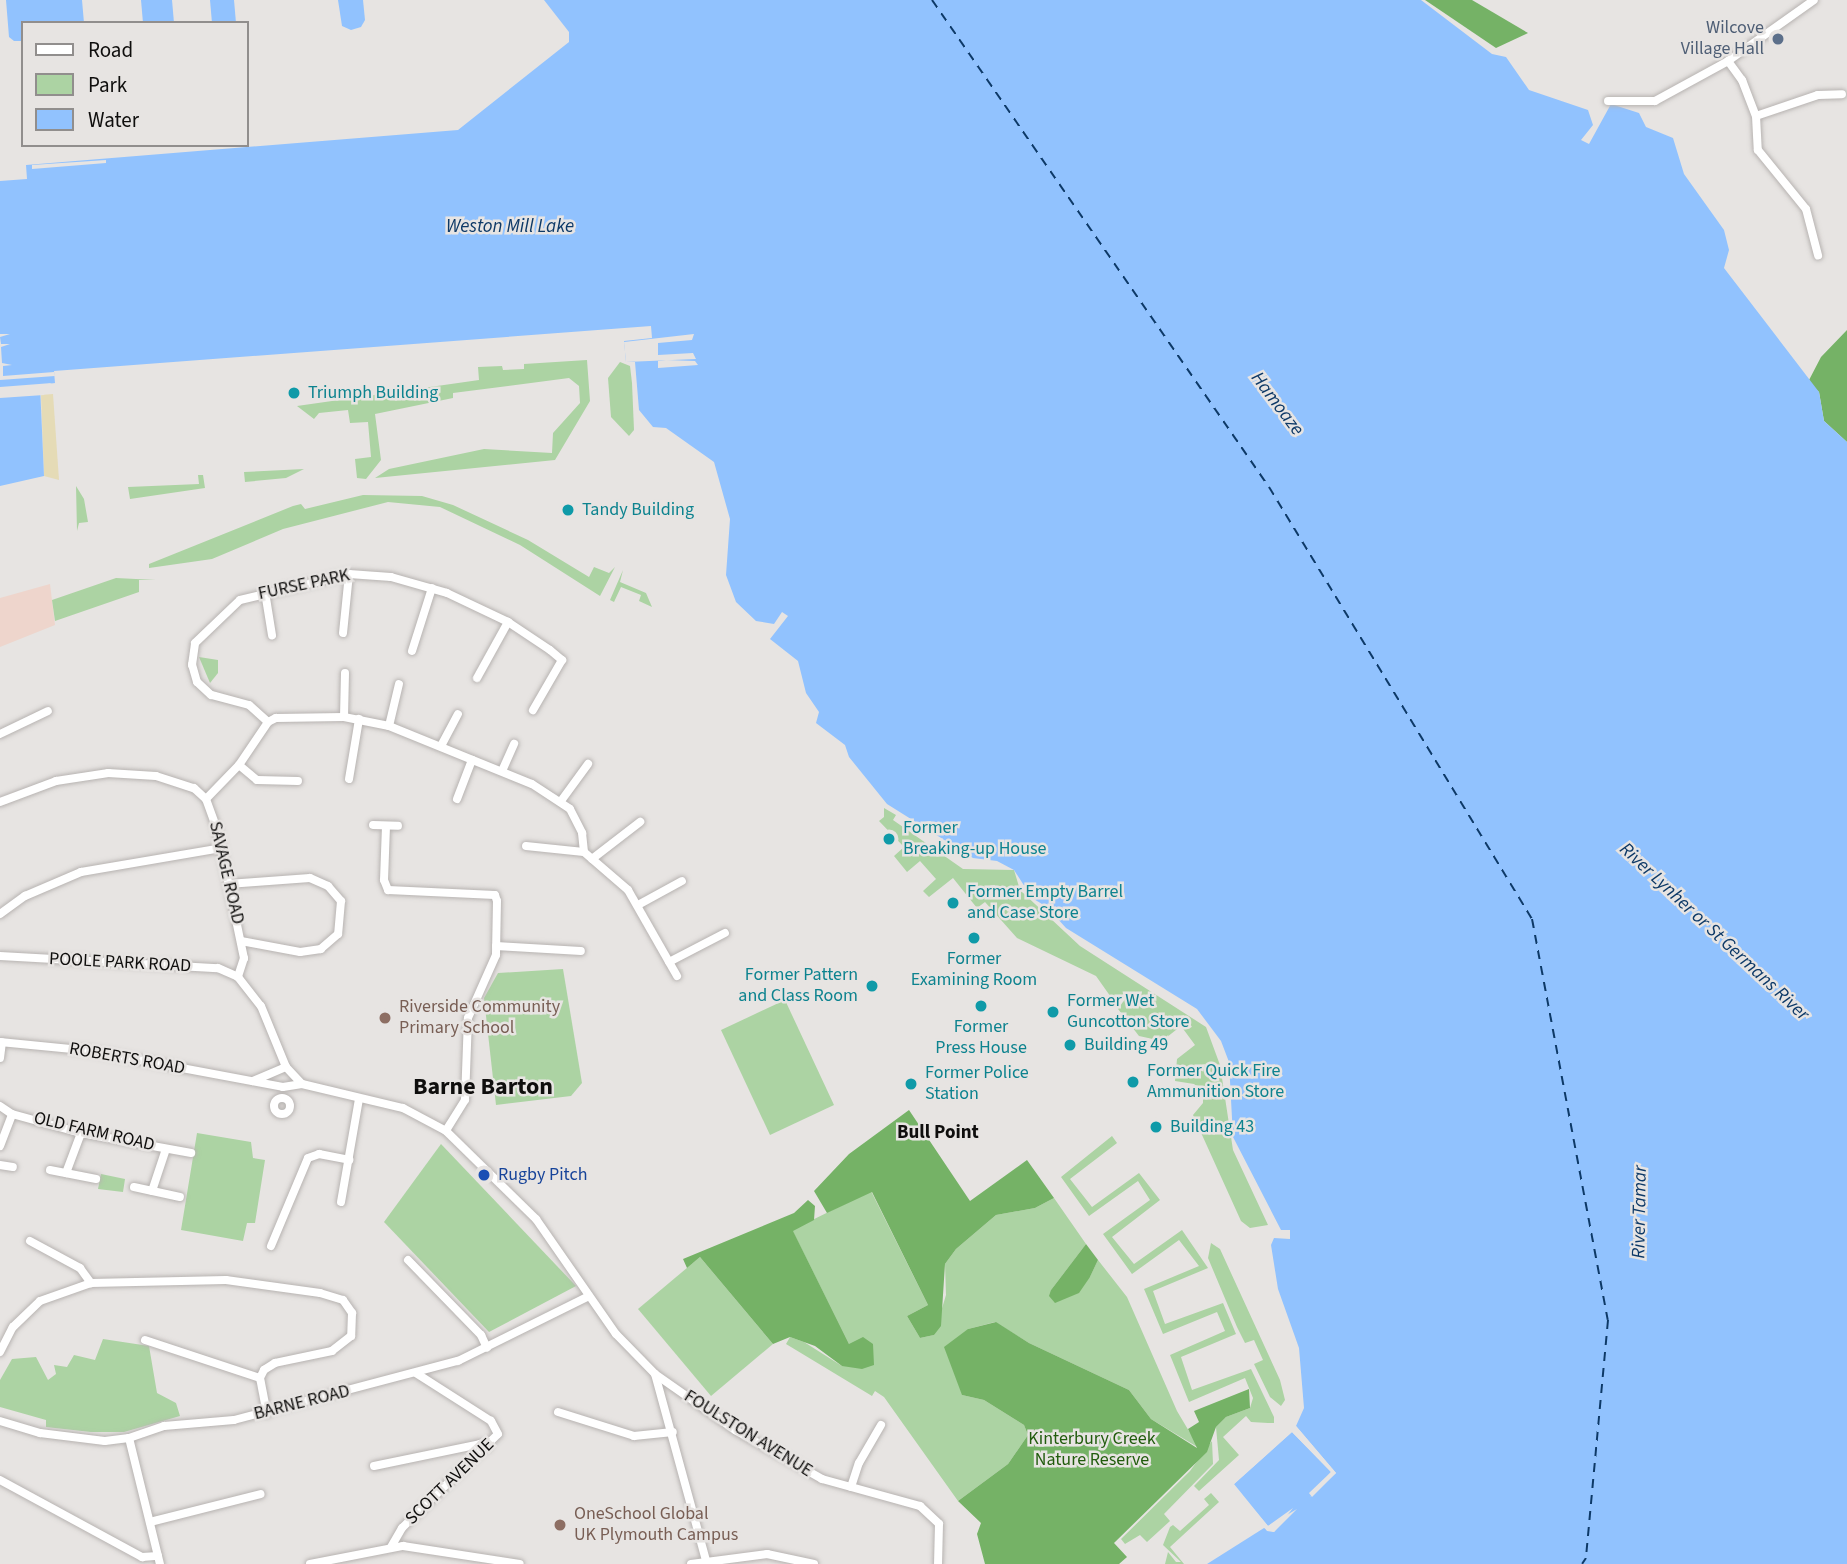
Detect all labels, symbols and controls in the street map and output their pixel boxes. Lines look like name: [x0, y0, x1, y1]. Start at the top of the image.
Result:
place label: Wilcove Village Hall: [1681, 18, 1764, 60]
legend: [21, 21, 248, 147]
marker: Wilcove Village Hall: [1770, 31, 1786, 47]
text: Road: [88, 35, 133, 65]
text: Park: [88, 70, 127, 100]
text: Water: [88, 105, 139, 135]
water label: Weston Mill Lake: [446, 216, 574, 238]
water label: Hamoaze: [1246, 368, 1308, 440]
place label: Triumph Building: [308, 382, 438, 404]
marker: Triumph Building: [286, 385, 302, 401]
place label: Tandy Building: [582, 499, 694, 521]
marker: Tandy Building: [560, 502, 576, 518]
street label: FURSE PARK: [256, 565, 352, 605]
place label: Former Breaking-up House: [903, 818, 1046, 860]
street label: SAVAGE ROAD: [204, 820, 248, 926]
marker: Former Breaking-up House: [881, 831, 897, 847]
water label: River Lynher or St Germans River: [1614, 838, 1814, 1026]
place label: Former Empty Barrel and Case Store: [967, 882, 1123, 924]
marker: Former Empty Barrel and Case Store: [945, 895, 961, 911]
marker: Former Examining Room: [966, 930, 982, 946]
street label: POOLE PARK ROAD: [48, 948, 192, 978]
place label: Former Examining Room: [911, 949, 1037, 992]
place label: Former Pattern and Class Room: [738, 965, 858, 1007]
marker: Former Pattern and Class Room: [864, 978, 880, 994]
place label: Former Wet Guncotton Store: [1067, 991, 1190, 1034]
place label: Riverside Community Primary School: [399, 997, 560, 1040]
marker: Former Press House: [973, 998, 989, 1014]
marker: Former Wet Guncotton Store: [1045, 1004, 1061, 1020]
marker: Riverside Community Primary School: [377, 1010, 393, 1026]
place label: Former Press House: [935, 1017, 1027, 1060]
place label: Building 49: [1084, 1034, 1168, 1056]
marker: Building 49: [1062, 1037, 1078, 1053]
street label: ROBERTS ROAD: [67, 1038, 187, 1080]
place label: Former Quick Fire Ammunition Store: [1147, 1061, 1284, 1104]
place label: Former Police Station: [925, 1063, 1029, 1106]
district label: Barne Barton: [413, 1073, 553, 1101]
marker: Former Quick Fire Ammunition Store: [1125, 1074, 1141, 1090]
marker: Former Police Station: [903, 1076, 919, 1092]
street label: OLD FARM ROAD: [32, 1108, 156, 1156]
place label: Building 43: [1170, 1116, 1254, 1138]
marker: Building 43: [1148, 1119, 1164, 1135]
district label: Bull Point: [897, 1122, 979, 1144]
place label: Rugby Pitch: [498, 1164, 587, 1186]
water label: River Tamar: [1628, 1165, 1652, 1259]
marker: Rugby Pitch: [476, 1167, 492, 1183]
street label: BARNE ROAD: [252, 1381, 352, 1425]
street label: FOULSTON AVENUE: [680, 1386, 816, 1482]
park label: Kinterbury Creek Nature Reserve: [1028, 1429, 1156, 1472]
street label: SCOTT AVENUE: [401, 1434, 499, 1530]
place label: OneSchool Global UK Plymouth Campus: [574, 1504, 738, 1546]
marker: OneSchool Global UK Plymouth Campus: [552, 1517, 568, 1533]

